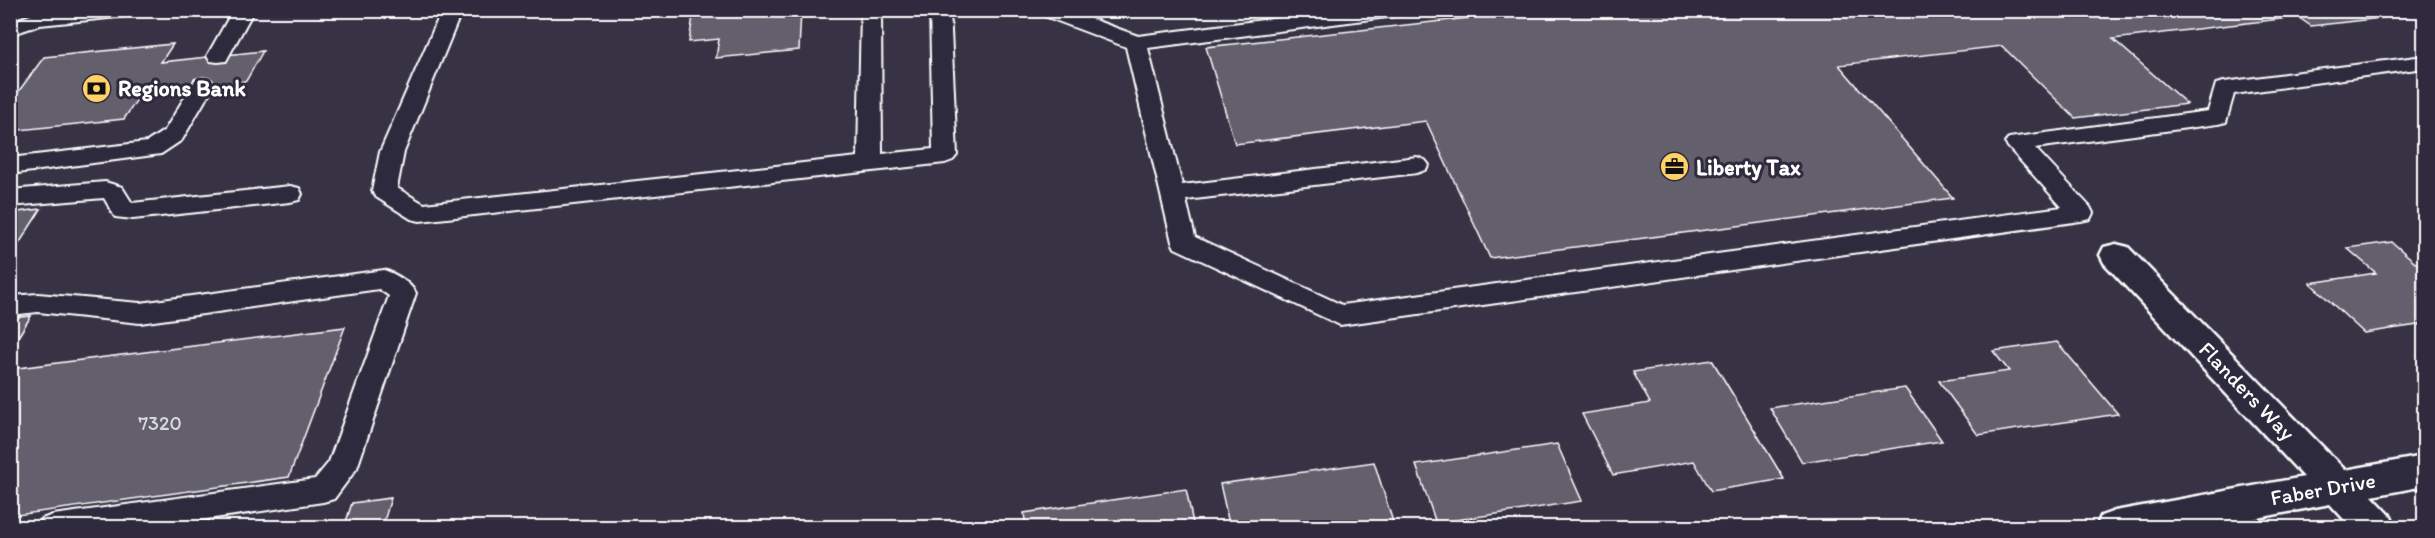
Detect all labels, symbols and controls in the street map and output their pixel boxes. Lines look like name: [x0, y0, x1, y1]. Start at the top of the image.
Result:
bank icon: Regions Bank: [81, 72, 113, 104]
place label: Regions Bank: [118, 75, 246, 102]
office icon: Liberty Tax: [1659, 151, 1691, 183]
place label: Liberty Tax: [1696, 154, 1801, 181]
street label: Flanders Way: [2193, 336, 2301, 447]
house number: 7320: [138, 411, 182, 435]
street label: Faber Drive: [2268, 466, 2378, 512]

